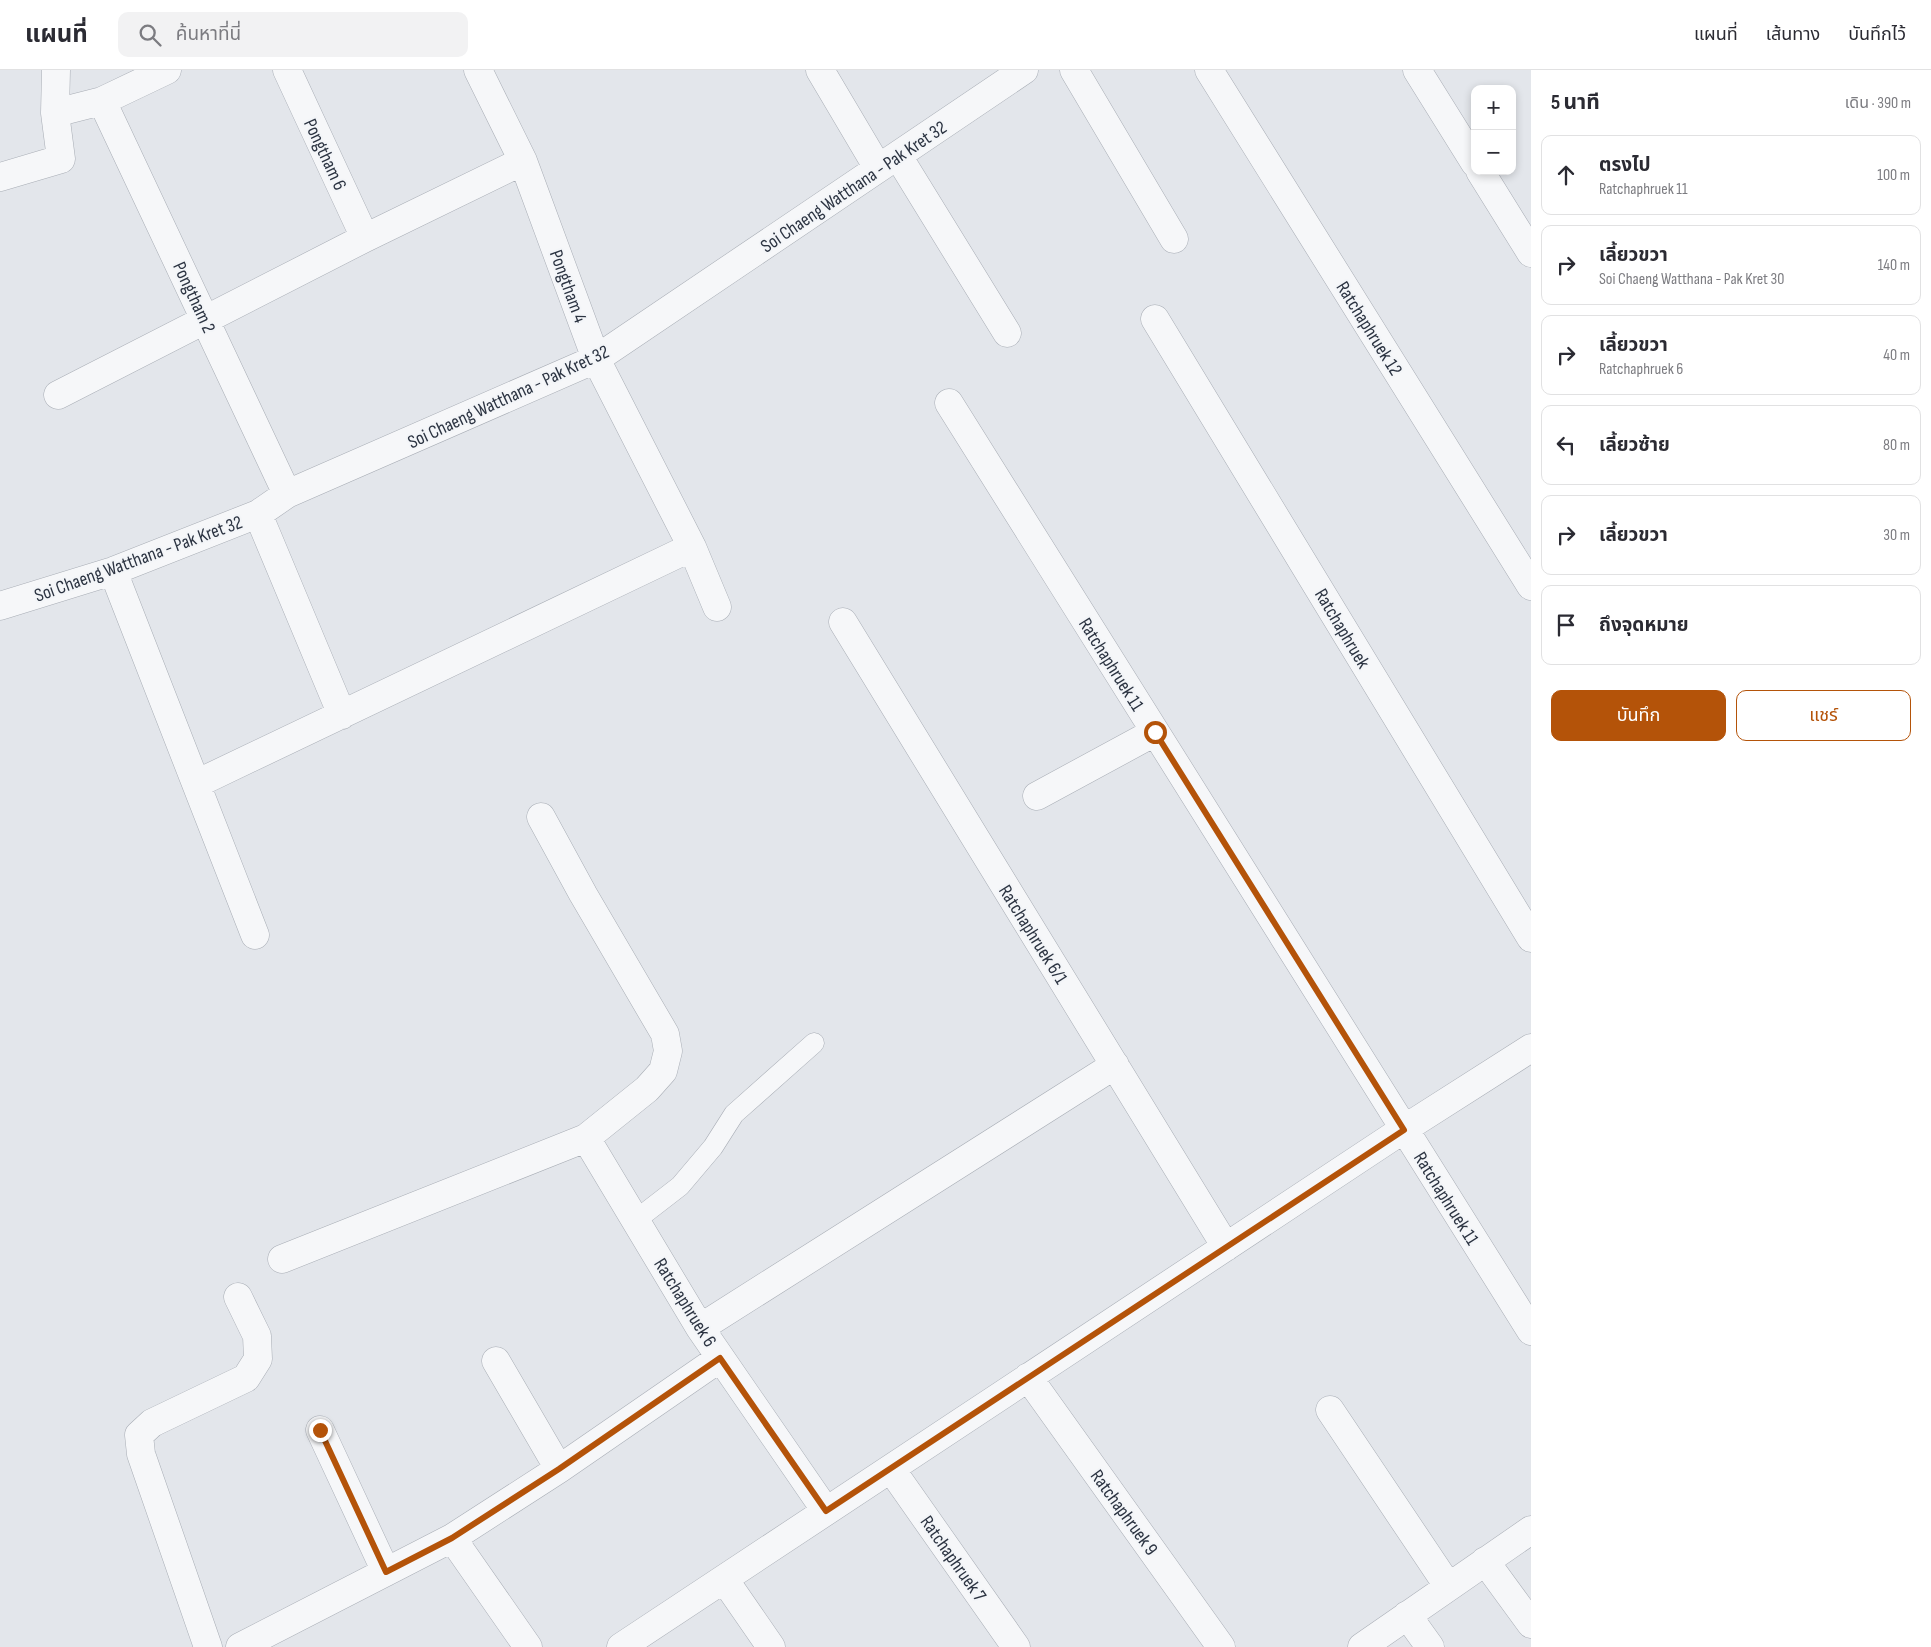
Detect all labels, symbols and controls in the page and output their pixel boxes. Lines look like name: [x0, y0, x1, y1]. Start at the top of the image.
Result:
search box: [118, 12, 468, 57]
text: แผนที่: [25, 20, 88, 49]
icon: search: [136, 21, 164, 49]
text: ค้นหาที่นี่: [176, 23, 241, 46]
text: แผนที่: [1694, 24, 1738, 45]
text: เส้นทาง: [1766, 24, 1820, 45]
text: บันทึกไว้: [1848, 24, 1906, 45]
map controls: [1471, 85, 1516, 175]
button: +: [1471, 85, 1516, 130]
text: 5 นาที: [1551, 90, 1600, 115]
text: เดิน · 390 m: [1845, 94, 1911, 113]
street label: Pongtham 6: [298, 115, 351, 194]
street label: Soi Chaeng Watthana - Pak Kret 32: [756, 116, 951, 258]
button: −: [1471, 130, 1516, 175]
text: ตรงไป: [1599, 154, 1651, 177]
icon: ahead: [1552, 161, 1580, 189]
text: 100 m: [1877, 166, 1910, 185]
text: Ratchaphruek 11: [1599, 180, 1688, 199]
text: เลี้ยวขวา: [1599, 244, 1668, 267]
street label: Pongtham 4: [544, 247, 591, 326]
icon: right: [1552, 251, 1580, 279]
text: 140 m: [1878, 256, 1910, 275]
street label: Pongtham 2: [167, 258, 220, 337]
text: Soi Chaeng Watthana - Pak Kret 30: [1599, 270, 1784, 289]
street label: Ratchaphruek 12: [1331, 278, 1407, 380]
text: เลี้ยวขวา: [1599, 334, 1668, 357]
street label: Soi Chaeng Watthana - Pak Kret 32: [404, 341, 613, 454]
icon: right: [1552, 341, 1580, 369]
text: 40 m: [1883, 346, 1910, 365]
text: Ratchaphruek 6: [1599, 360, 1683, 379]
icon: left: [1552, 431, 1580, 459]
text: เลี้ยวซ้าย: [1599, 434, 1670, 457]
text: 80 m: [1883, 436, 1910, 455]
street label: Soi Chaeng Watthana - Pak Kret 32: [31, 511, 246, 608]
icon: right: [1552, 521, 1580, 549]
text: เลี้ยวขวา: [1599, 524, 1668, 547]
text: 30 m: [1883, 526, 1910, 545]
street label: Ratchaphruek: [1309, 585, 1375, 673]
icon: arrive: [1552, 611, 1580, 639]
street label: Ratchaphruek 11: [1073, 614, 1149, 716]
text: ถึงจุดหมาย: [1599, 614, 1689, 637]
button: บันทึก: [1551, 690, 1726, 741]
button: แชร์: [1736, 690, 1911, 741]
route start: [1144, 721, 1167, 744]
street label: Ratchaphruek 6/1: [993, 881, 1072, 989]
street label: Ratchaphruek 11: [1408, 1148, 1484, 1250]
street label: Ratchaphruek 6: [648, 1254, 721, 1351]
route end: [309, 1419, 332, 1442]
street label: Ratchaphruek 9: [1085, 1466, 1163, 1560]
street label: Ratchaphruek 7: [915, 1512, 991, 1607]

